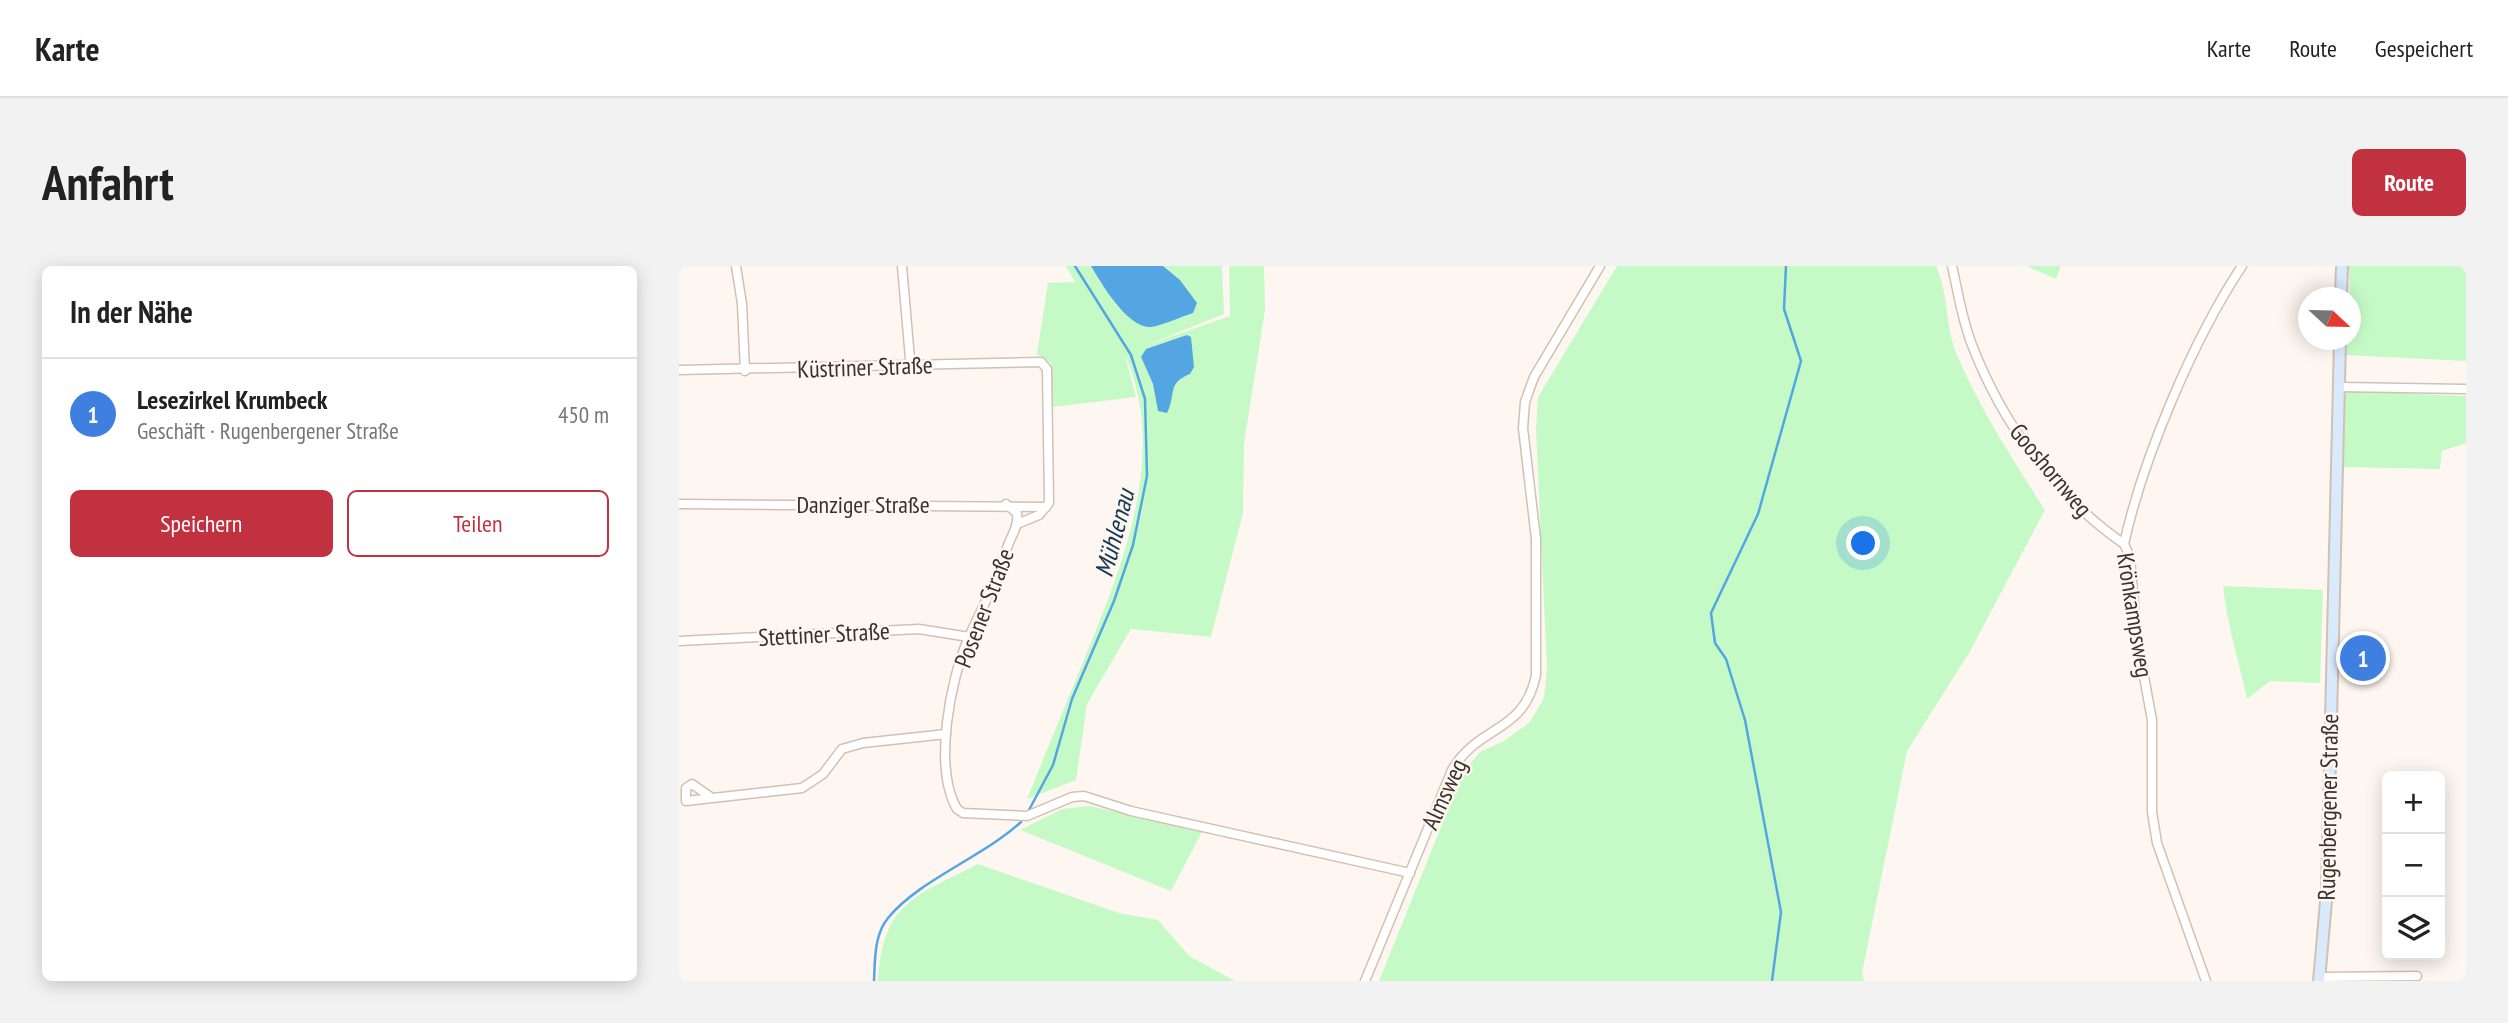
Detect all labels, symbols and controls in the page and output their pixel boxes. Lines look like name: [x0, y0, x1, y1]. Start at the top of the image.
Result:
text: Karte: [35, 27, 100, 70]
text: Karte: [2207, 33, 2251, 64]
text: Route: [2289, 33, 2337, 64]
text: Gespeichert: [2375, 33, 2473, 64]
button: Route: [2352, 149, 2466, 216]
text: Anfahrt: [42, 150, 174, 214]
north arrow: [2298, 287, 2361, 350]
text: In der Nähe: [70, 292, 193, 331]
street label: Küstriner Straße: [797, 349, 933, 385]
text: Lesezirkel Krumbeck: [137, 383, 327, 416]
text: 1: [88, 400, 99, 429]
text: 450 m: [558, 400, 609, 429]
text: Geschäft · Rugenbergener Straße: [137, 416, 399, 445]
street label: Gooshornweg: [2003, 417, 2099, 523]
water label: Mühlenau: [1087, 484, 1142, 580]
street label: Danziger Straße: [796, 489, 930, 520]
button: Speichern: [70, 490, 333, 557]
button: Teilen: [347, 490, 609, 557]
your location: [1846, 526, 1880, 560]
street label: Posener Straße: [947, 544, 1021, 672]
street label: Krönkampsweg: [2110, 550, 2160, 680]
street label: Stettiner Straße: [757, 615, 891, 653]
pin: 1: [2340, 632, 2386, 684]
street label: Rugenbergener Straße: [2311, 713, 2345, 901]
street label: Almsweg: [1414, 754, 1474, 834]
map controls: [2382, 771, 2445, 960]
button: +: [2382, 771, 2445, 834]
button: −: [2382, 834, 2445, 897]
button: layers: [2382, 897, 2445, 960]

